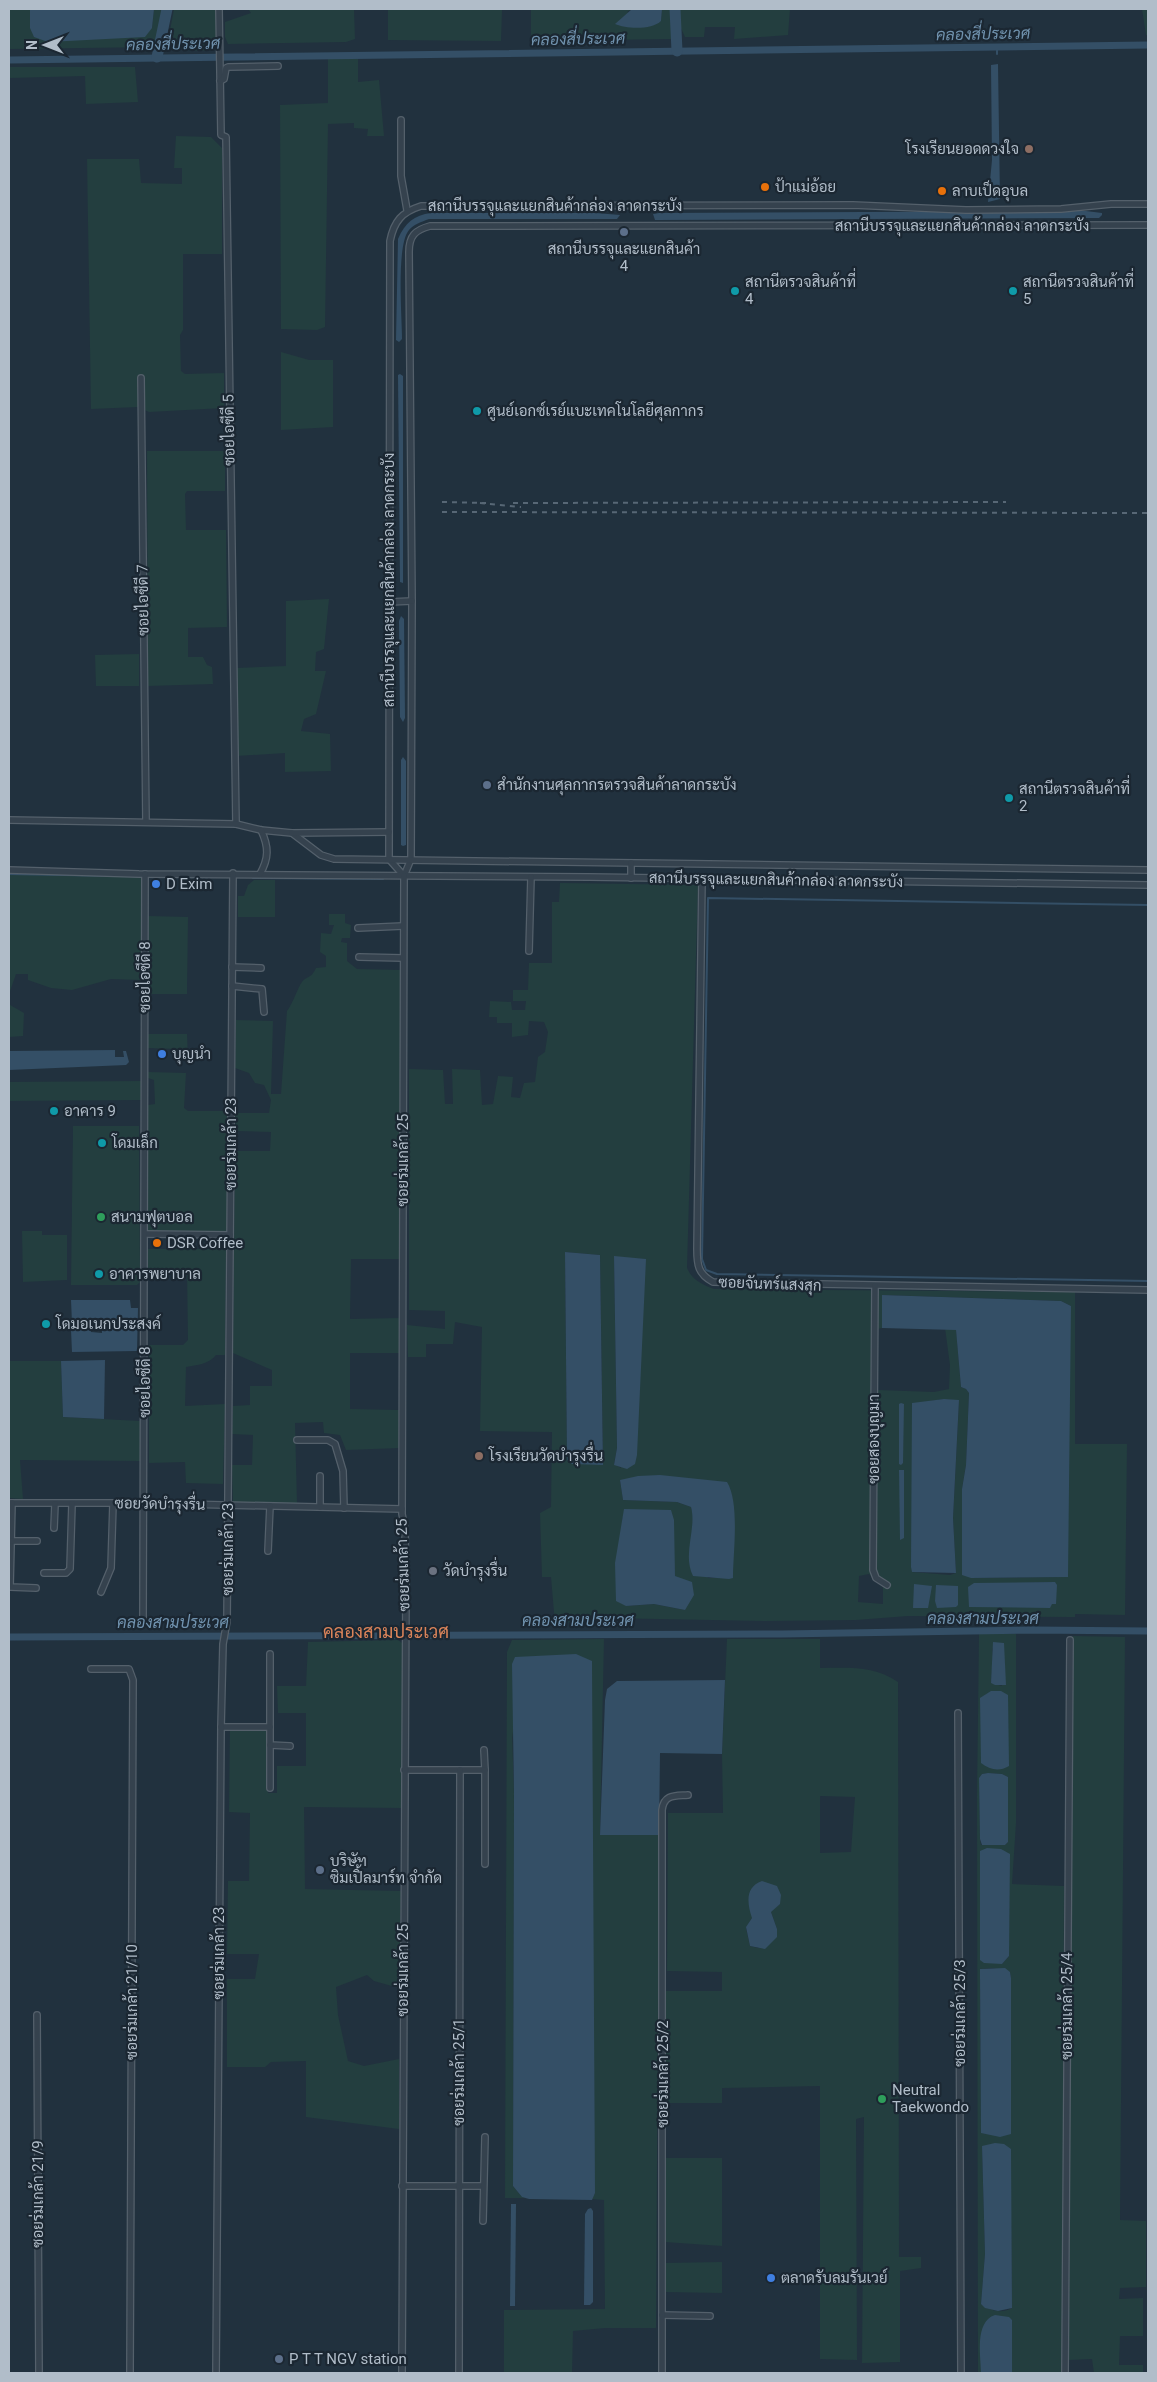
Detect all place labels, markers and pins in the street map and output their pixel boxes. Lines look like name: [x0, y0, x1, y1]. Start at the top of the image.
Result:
place label: โรงเรียนยอดดวงใจ: [905, 139, 1019, 158]
marker: โรงเรียนยอดดวงใจ: [1023, 143, 1035, 155]
place label: ป้าแม่อ้อย: [775, 177, 836, 196]
place label: ลาบเป็ดอุบล: [952, 180, 1028, 202]
marker: ป้าแม่อ้อย: [759, 181, 771, 193]
marker: ลาบเป็ดอุบล: [936, 185, 948, 197]
marker: สถานีบรรจุและแยกสินค้า 4: [618, 226, 630, 238]
place label: สถานีบรรจุและแยกสินค้า 4: [548, 239, 700, 275]
place label: สถานีตรวจสินค้าที่ 4: [745, 267, 856, 308]
place label: สถานีตรวจสินค้าที่ 5: [1023, 267, 1134, 308]
marker: สถานีตรวจสินค้าที่ 4: [729, 285, 741, 297]
marker: สถานีตรวจสินค้าที่ 5: [1007, 285, 1019, 297]
place label: ศูนย์เอกซ์เรย์แบะเทคโนโลยีศุลกากร: [487, 401, 704, 422]
marker: ศูนย์เอกซ์เรย์แบะเทคโนโลยีศุลกากร: [471, 405, 483, 417]
place label: สถานีตรวจสินค้าที่ 2: [1019, 774, 1130, 815]
place label: สำนักงานศุลกากรตรวจสินค้าลาดกระบัง: [497, 775, 737, 796]
marker: สำนักงานศุลกากรตรวจสินค้าลาดกระบัง: [481, 779, 493, 791]
marker: สถานีตรวจสินค้าที่ 2: [1003, 792, 1015, 804]
place label: D Exim: [166, 875, 212, 893]
marker: D Exim: [150, 878, 162, 890]
place label: บุญนำ: [172, 1045, 211, 1065]
marker: บุญนำ: [156, 1048, 168, 1060]
place label: อาคาร 9: [64, 1102, 116, 1120]
marker: อาคาร 9: [48, 1105, 60, 1117]
place label: โดมเล็ก: [111, 1132, 158, 1152]
marker: โดมเล็ก: [96, 1137, 108, 1149]
place label: สนามฟุตบอล: [111, 1208, 193, 1228]
marker: สนามฟุตบอล: [95, 1211, 107, 1223]
place label: DSR Coffee: [167, 1234, 243, 1252]
marker: DSR Coffee: [151, 1237, 163, 1249]
place label: อาคารพยาบาล: [109, 1265, 201, 1283]
marker: อาคารพยาบาล: [93, 1268, 105, 1280]
place label: โดมอเนกประสงค์: [55, 1314, 161, 1333]
marker: โดมอเนกประสงค์: [40, 1318, 52, 1330]
place label: โรงเรียนวัดบำรุงรื่น: [488, 1441, 603, 1467]
marker: โรงเรียนวัดบำรุงรื่น: [473, 1450, 485, 1462]
place label: วัดบำรุงรื่น: [443, 1556, 507, 1582]
marker: วัดบำรุงรื่น: [427, 1565, 439, 1577]
place label: บริษัท ซิมเปิ้ลมาร์ท จำกัด: [330, 1852, 442, 1887]
marker: บริษัท ซิมเปิ้ลมาร์ท จำกัด: [314, 1864, 326, 1876]
place label: Neutral Taekwondo: [892, 2081, 969, 2116]
marker: Neutral Taekwondo: [876, 2093, 888, 2105]
place label: ตลาดรับลมรันเวย์: [781, 2268, 888, 2287]
marker: ตลาดรับลมรันเวย์: [765, 2272, 777, 2284]
place label: P T T NGV station: [289, 2350, 407, 2368]
marker: P T T NGV station: [273, 2353, 285, 2365]

